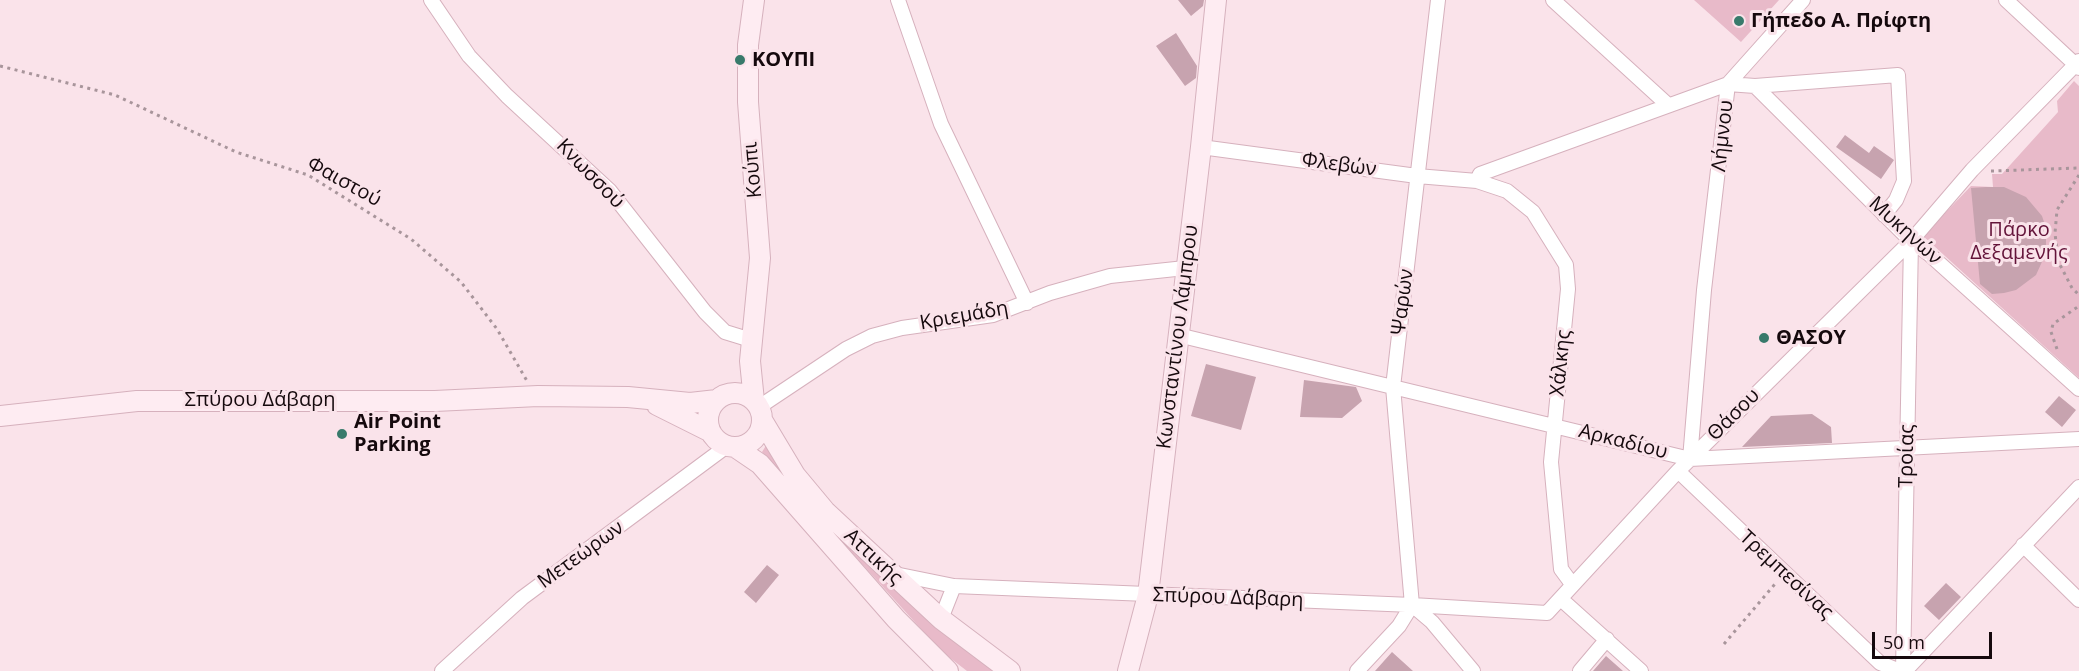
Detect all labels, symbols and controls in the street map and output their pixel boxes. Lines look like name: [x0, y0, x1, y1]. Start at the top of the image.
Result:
place label: Γήπεδο Α. Πρίφτη: [1751, 9, 1931, 33]
marker: Γήπεδο Α. Πρίφτη: [1732, 14, 1746, 28]
place label: ΚΟΥΠΙ: [752, 48, 815, 72]
marker: ΚΟΥΠΙ: [733, 53, 747, 67]
street label: Λήμνου: [1707, 99, 1739, 173]
street label: Κνωσσού: [551, 134, 629, 214]
street label: Κούπι: [739, 141, 767, 199]
street label: Φλεβών: [1300, 148, 1378, 182]
street label: Φαιστού: [303, 152, 385, 212]
street label: Μυκηνών: [1863, 192, 1947, 270]
park label: Πάρκο Δεξαμενής: [1970, 218, 2068, 265]
street label: Κωνσταντίνου Λάμπρου: [1152, 224, 1204, 450]
street label: Ψαρών: [1387, 268, 1419, 336]
street label: Κριεμάδη: [918, 296, 1010, 336]
place label: ΘΑΣΟΥ: [1776, 326, 1846, 350]
street label: Χάλκης: [1546, 328, 1576, 398]
marker: ΘΑΣΟΥ: [1757, 331, 1771, 345]
street label: Θάσου: [1703, 384, 1765, 446]
street label: Σπύρου Δάβαρη: [185, 388, 335, 412]
place label: Air Point Parking: [354, 410, 441, 457]
street label: Αρκαδίου: [1576, 419, 1670, 465]
street label: Τροίας: [1894, 424, 1920, 488]
marker: Air Point Parking: [335, 427, 349, 441]
street label: Μετεώρων: [533, 516, 629, 594]
street label: Αττικής: [839, 524, 907, 590]
street label: Τρεμπεσίνας: [1734, 526, 1838, 624]
street label: Σπύρου Δάβαρη: [1152, 583, 1304, 613]
scale bar: [1875, 620, 1995, 658]
text: 50 m: [1883, 630, 1925, 654]

